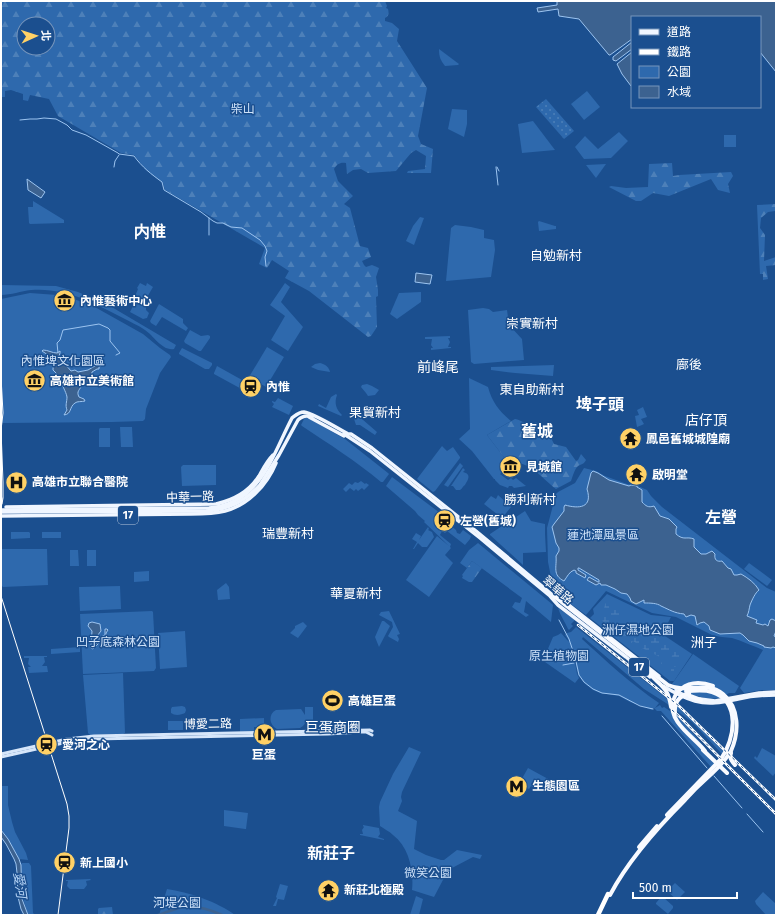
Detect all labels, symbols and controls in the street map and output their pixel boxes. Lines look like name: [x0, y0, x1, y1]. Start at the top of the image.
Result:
north arrow: [16, 16, 56, 56]
legend: [631, 16, 761, 108]
text: 道路: [667, 25, 691, 39]
text: 北: [39, 30, 52, 41]
text: 鐵路: [667, 45, 691, 59]
text: 公園: [667, 65, 691, 79]
text: 水域: [667, 85, 691, 99]
park label: 柴山: [231, 102, 255, 116]
district label: 内惟: [134, 222, 166, 241]
district label: 自勉新村: [530, 248, 582, 263]
museum icon: 內惟藝術中心: [52, 288, 78, 314]
place label: 內惟藝術中心: [80, 294, 152, 308]
district label: 崇實新村: [506, 316, 558, 331]
park label: 內惟埤文化園區: [21, 354, 105, 368]
district label: 廍後: [676, 357, 702, 372]
district label: 前峰尾: [417, 359, 459, 376]
museum icon: 高雄市立美術館: [22, 368, 48, 394]
place label: 高雄市立美術館: [50, 374, 134, 388]
station icon: 內惟: [238, 374, 264, 400]
place label: 內惟: [266, 380, 290, 394]
district label: 東自助新村: [499, 382, 565, 397]
district label: 埤子頭: [576, 395, 624, 414]
district label: 果貿新村: [349, 405, 401, 420]
district label: 店仔頂: [685, 412, 727, 429]
district label: 舊城: [521, 422, 553, 441]
temple icon: 鳳邑舊城城隍廟: [617, 426, 643, 452]
place label: 鳳邑舊城城隍廟: [646, 432, 730, 446]
museum icon: 見城館: [497, 454, 523, 480]
place label: 見城館: [526, 460, 562, 474]
temple icon: 啟明堂: [623, 462, 649, 488]
place label: 啟明堂: [652, 468, 688, 482]
hospital icon: 高雄市立聯合醫院: [4, 469, 30, 495]
place label: 高雄市立聯合醫院: [32, 475, 128, 489]
street label: 中華一路: [166, 489, 214, 505]
district label: 勝利新村: [504, 492, 556, 507]
road number: 17: [118, 506, 138, 524]
station icon: 左營(舊城): [432, 508, 458, 534]
district label: 左營: [705, 508, 737, 527]
place label: 左營(舊城): [460, 514, 516, 528]
district label: 瑞豐新村: [262, 526, 314, 541]
park label: 蓮池潭風景區: [567, 528, 639, 542]
street label: 翠華路: [540, 573, 576, 607]
district label: 華夏新村: [330, 586, 382, 601]
park label: 洲仔濕地公園: [602, 623, 674, 637]
park label: 凹子底森林公園: [76, 635, 160, 649]
district label: 洲子: [691, 635, 717, 650]
park label: 原生植物園: [529, 649, 589, 663]
road number: 17: [629, 658, 649, 676]
sports icon: 高雄巨蛋: [319, 688, 345, 714]
place label: 高雄巨蛋: [348, 694, 396, 708]
street label: 博愛二路: [184, 717, 232, 731]
district label: 巨蛋商圈: [305, 719, 361, 736]
metro station icon: 巨蛋: [251, 721, 277, 747]
station icon: 愛河之心: [34, 732, 60, 758]
place label: 愛河之心: [62, 738, 110, 752]
place label: 巨蛋: [252, 748, 276, 762]
metro station icon: 生態園區: [503, 773, 529, 799]
place label: 生態園區: [532, 779, 580, 793]
district label: 新莊子: [307, 844, 355, 863]
station icon: 新上國小: [51, 850, 77, 876]
place label: 新上國小: [80, 856, 128, 870]
park label: 微笑公園: [404, 866, 452, 880]
water label: 愛河: [11, 871, 30, 902]
scale bar: [633, 874, 737, 900]
temple icon: 新莊北極殿: [316, 877, 342, 903]
text: 500 m: [639, 881, 672, 895]
place label: 新莊北極殿: [344, 883, 404, 897]
park label: 河堤公園: [153, 896, 201, 910]

